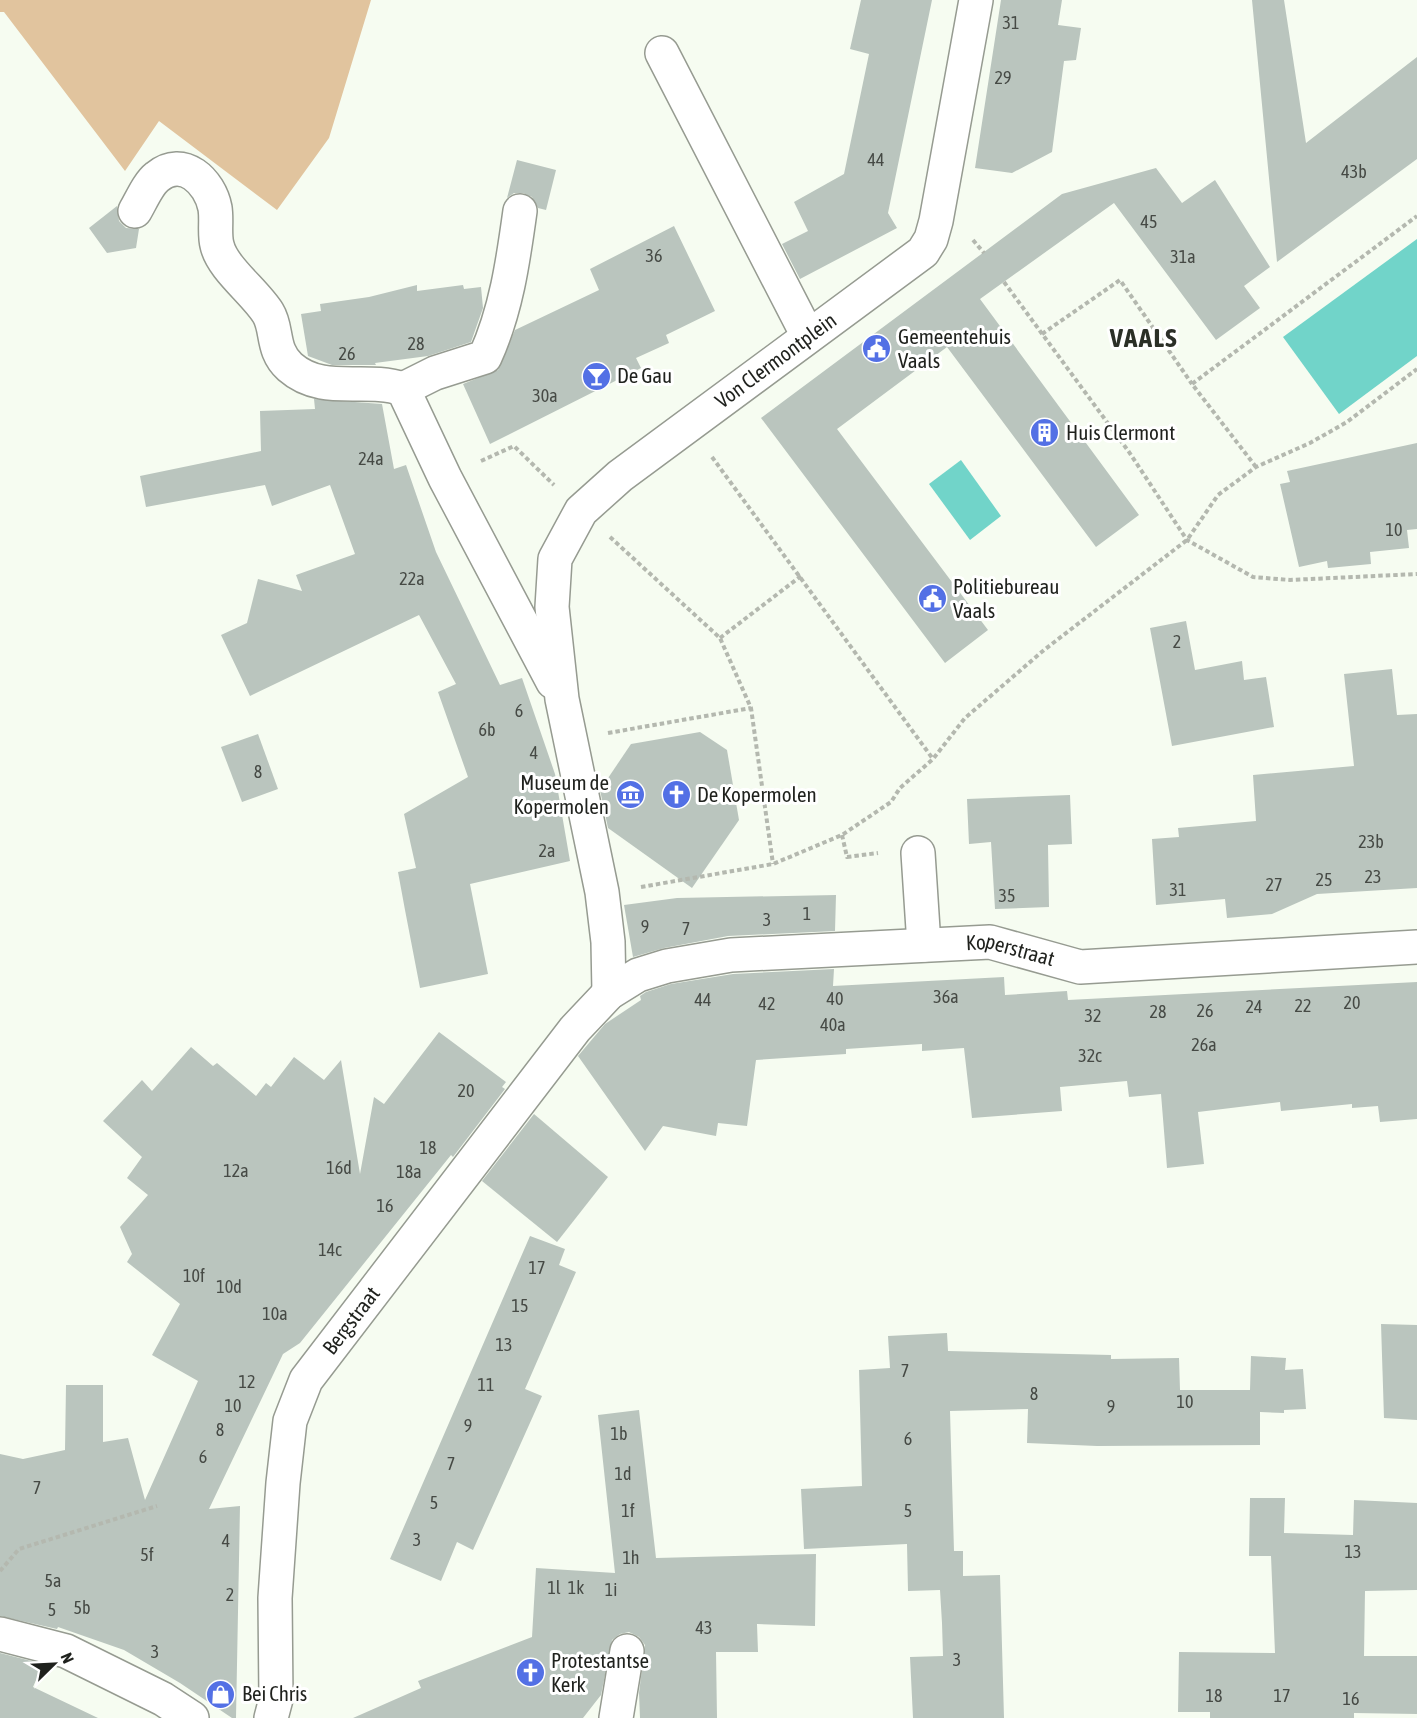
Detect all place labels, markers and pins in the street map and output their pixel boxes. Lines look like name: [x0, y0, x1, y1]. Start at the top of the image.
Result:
place label: Gemeentehuis Vaals: [898, 324, 1011, 372]
public building icon: Gemeentehuis Vaals: [861, 333, 893, 365]
bar icon: De Gau: [580, 360, 612, 392]
place label: De Gau: [617, 363, 672, 387]
building icon: Huis Clermont: [1029, 417, 1061, 449]
place label: Huis Clermont: [1066, 420, 1175, 444]
place label: Politiebureau Vaals: [953, 574, 1060, 622]
public building icon: Politiebureau Vaals: [916, 583, 948, 615]
place label: Museum de Kopermolen: [514, 770, 609, 818]
museum icon: Museum de Kopermolen: [614, 779, 646, 811]
church icon: De Kopermolen: [660, 779, 692, 811]
place label: De Kopermolen: [697, 782, 817, 806]
place label: Protestantse Kerk: [551, 1648, 649, 1696]
church icon: Protestantse Kerk: [514, 1657, 546, 1689]
shop icon: Bei Chris: [205, 1678, 237, 1710]
place label: Bei Chris: [242, 1681, 307, 1705]

